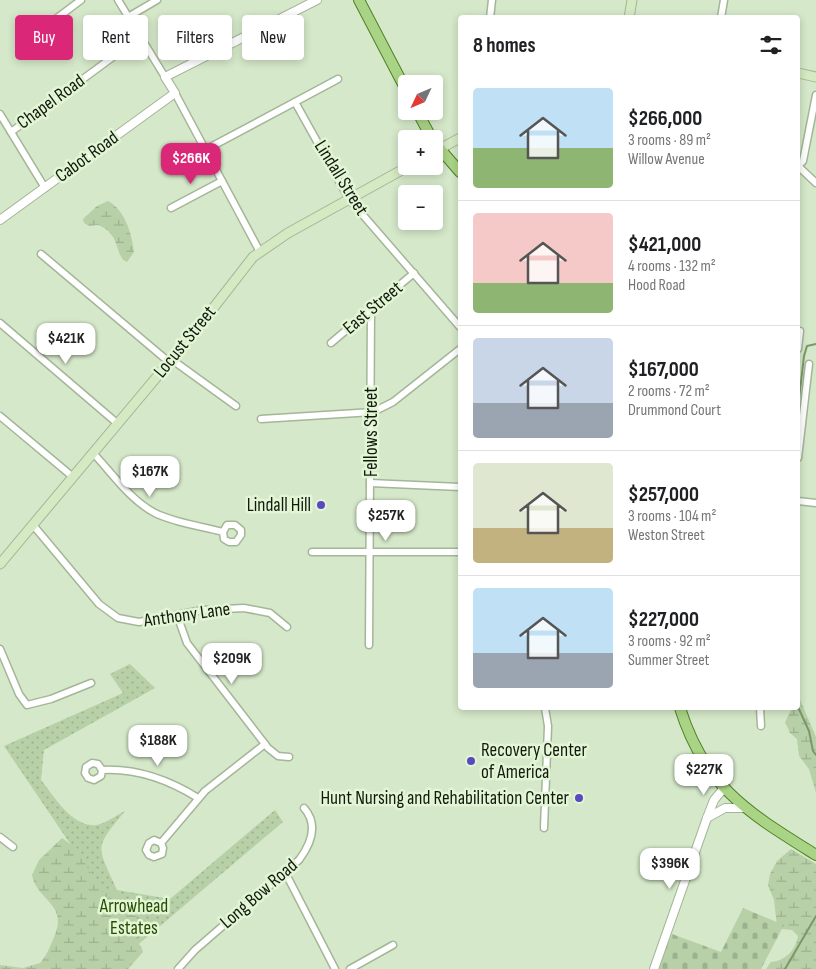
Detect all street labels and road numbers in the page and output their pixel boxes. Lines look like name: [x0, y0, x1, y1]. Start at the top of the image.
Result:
street label: Chapel Road: [13, 70, 89, 134]
street label: Cabot Road: [51, 126, 123, 188]
street label: Lindall Street: [309, 136, 373, 220]
street label: East Street: [339, 276, 408, 339]
street label: Locust Street: [149, 301, 221, 383]
street label: Fellows Street: [360, 387, 383, 477]
street label: Anthony Lane: [141, 598, 232, 633]
street label: Long Bow Road: [216, 854, 302, 934]

